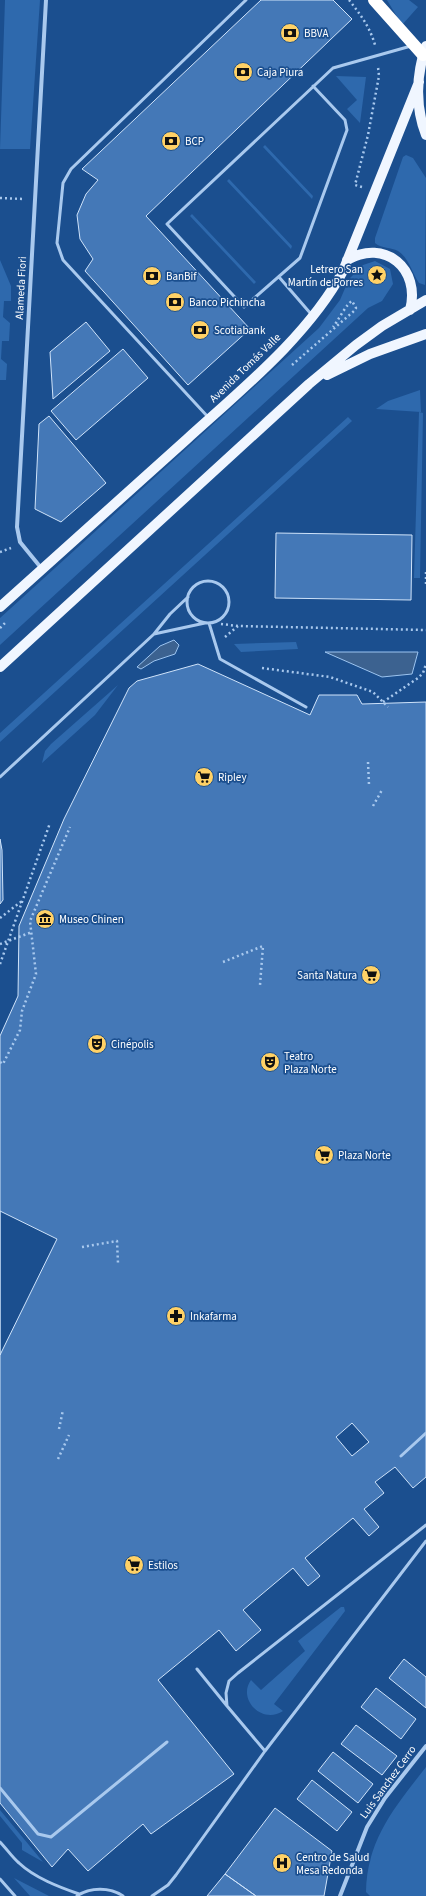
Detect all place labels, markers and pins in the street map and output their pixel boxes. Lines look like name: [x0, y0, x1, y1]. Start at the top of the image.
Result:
bank icon: BBVA: [279, 22, 301, 44]
place label: BBVA: [304, 26, 328, 41]
bank icon: Caja Piura: [232, 61, 254, 83]
place label: Caja Piura: [257, 65, 303, 80]
bank icon: BCP: [160, 130, 182, 152]
place label: BCP: [185, 134, 204, 149]
place label: Letrero San Martín de Porres: [288, 262, 363, 290]
place icon: Letrero San Martín de Porres: [366, 264, 388, 286]
bank icon: BanBif: [141, 265, 163, 287]
place label: BanBif: [166, 269, 197, 284]
bank icon: Banco Pichincha: [164, 291, 186, 313]
place label: Banco Pichincha: [189, 295, 265, 310]
bank icon: Scotiabank: [189, 319, 211, 341]
place label: Scotiabank: [214, 323, 266, 338]
supermarket icon: Ripley: [193, 766, 215, 788]
place label: Ripley: [218, 770, 247, 785]
museum icon: Museo Chinen: [34, 908, 56, 930]
place label: Museo Chinen: [59, 912, 124, 927]
supermarket icon: Santa Natura: [360, 964, 382, 986]
place label: Santa Natura: [297, 968, 357, 983]
theatre icon: Cinépolis: [86, 1033, 108, 1055]
place label: Cinépolis: [111, 1037, 154, 1052]
place label: Teatro Plaza Norte: [284, 1049, 337, 1077]
theatre icon: Teatro Plaza Norte: [259, 1051, 281, 1073]
supermarket icon: Plaza Norte: [313, 1144, 335, 1166]
place label: Plaza Norte: [338, 1148, 391, 1163]
pharmacy icon: Inkafarma: [165, 1305, 187, 1327]
place label: Inkafarma: [190, 1309, 237, 1324]
supermarket icon: Estilos: [123, 1554, 145, 1576]
place label: Estilos: [148, 1558, 178, 1573]
place label: Centro de Salud Mesa Redonda: [296, 1850, 369, 1878]
hospital icon: Centro de Salud Mesa Redonda: [271, 1852, 293, 1874]

